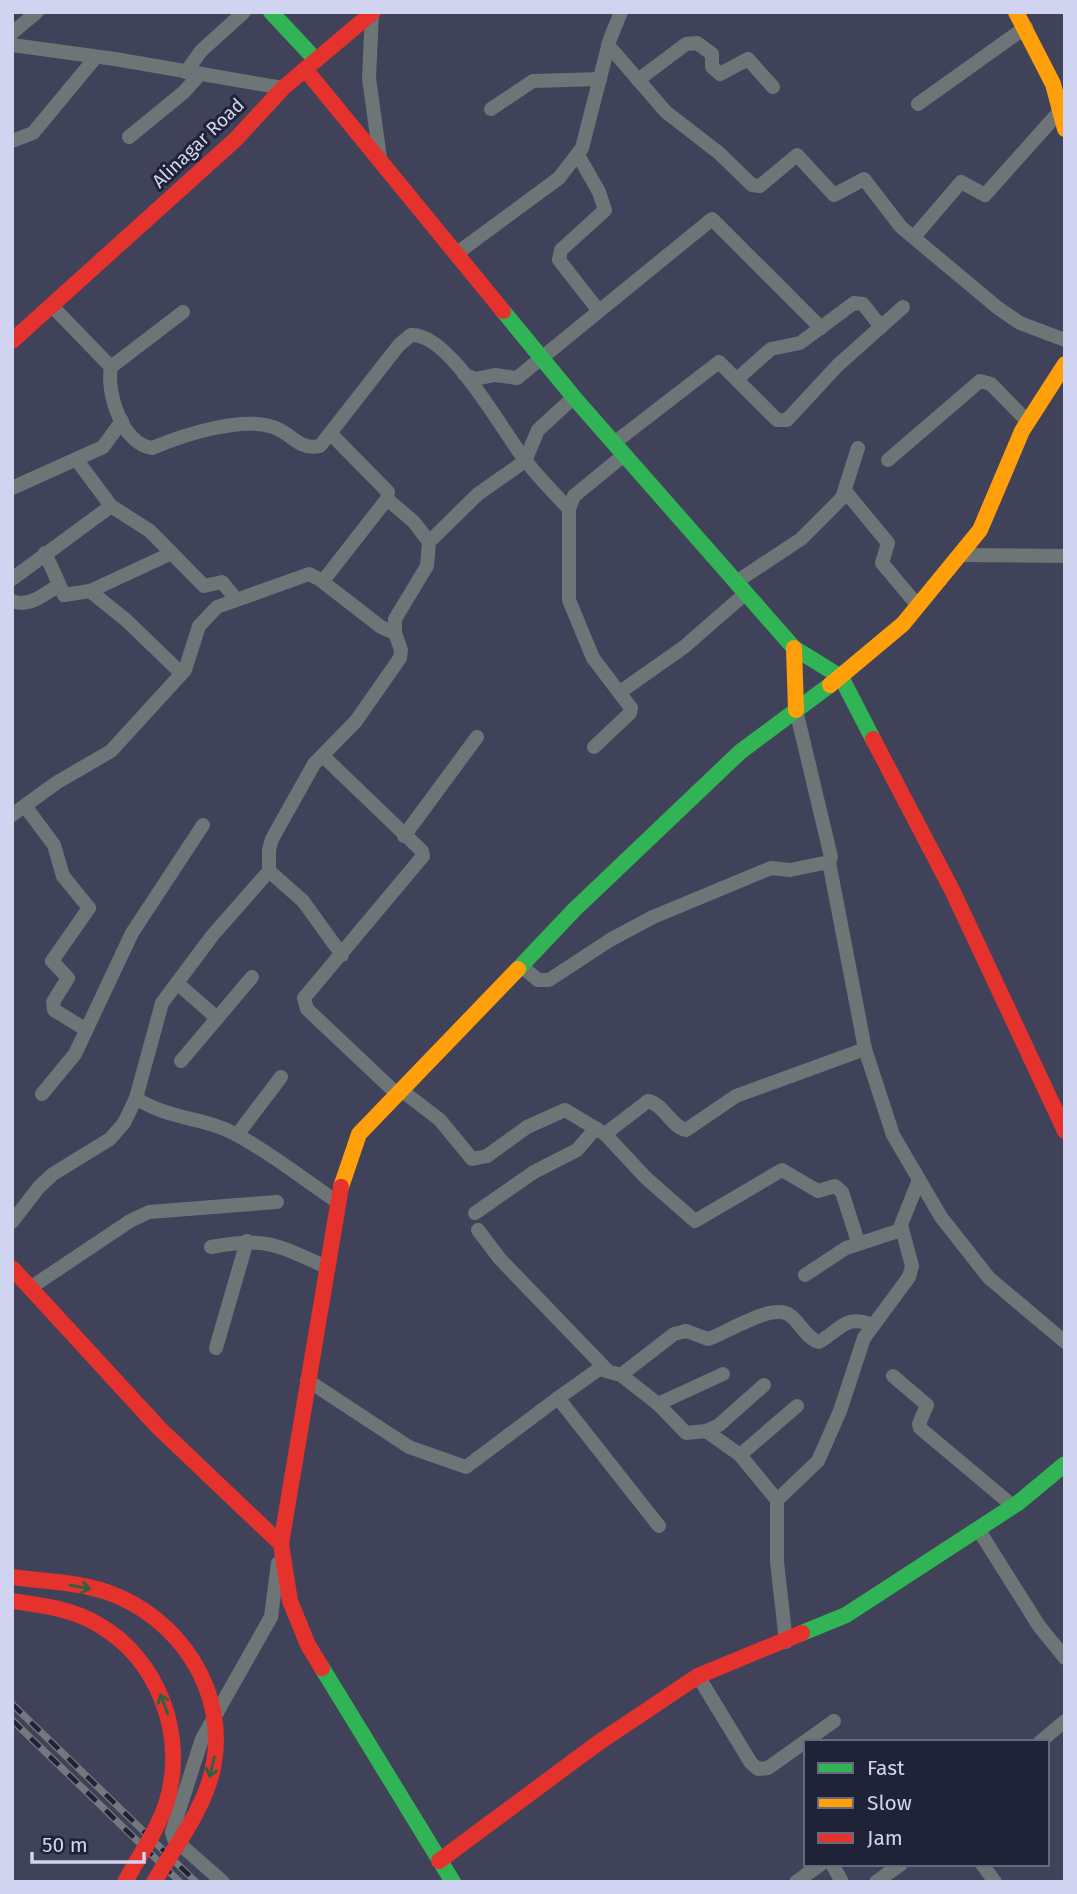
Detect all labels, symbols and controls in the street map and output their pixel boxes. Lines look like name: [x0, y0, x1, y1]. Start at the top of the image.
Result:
street label: Alinagar Road: [147, 93, 249, 193]
one-way arrow: [68, 1581, 91, 1594]
one-way arrow: [157, 1693, 170, 1715]
legend: [804, 1740, 1049, 1866]
one-way arrow: [205, 1755, 218, 1778]
text: Fast: [867, 1755, 905, 1781]
text: Slow: [867, 1790, 912, 1816]
scale bar: [32, 1820, 144, 1864]
text: Jam: [867, 1825, 903, 1851]
text: 50 m: [42, 1832, 88, 1858]

